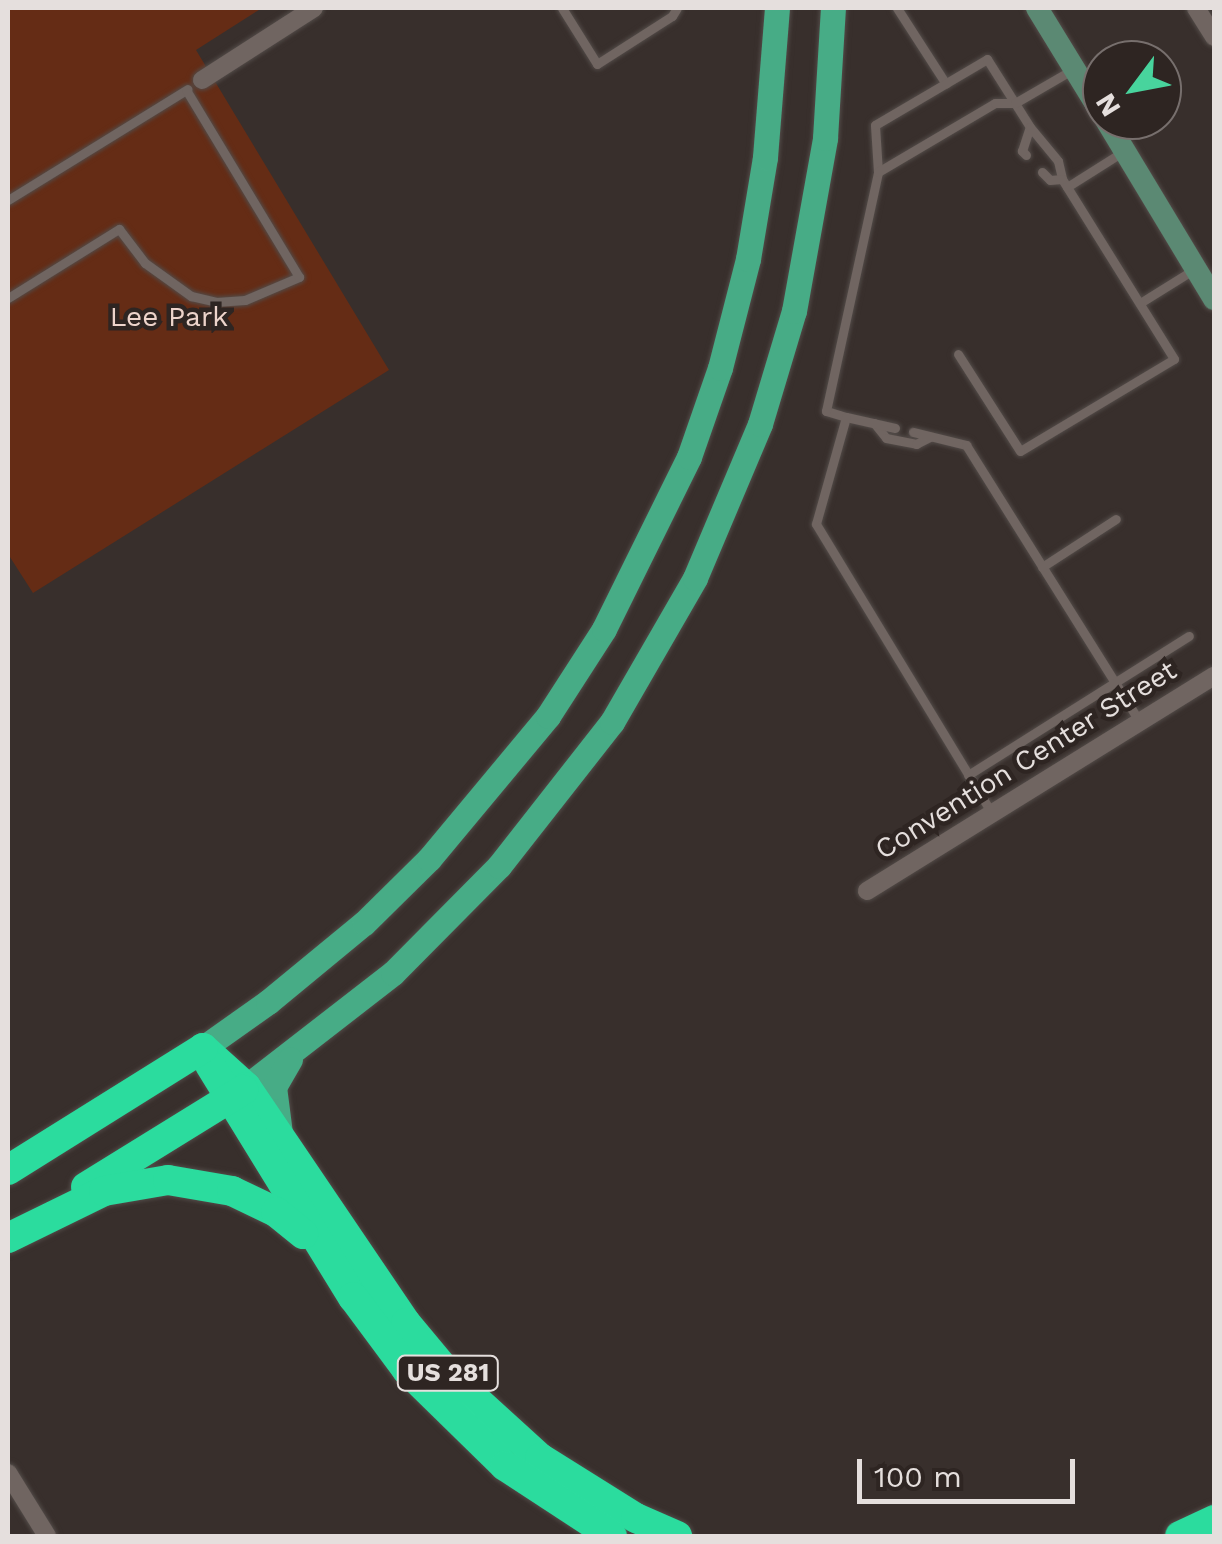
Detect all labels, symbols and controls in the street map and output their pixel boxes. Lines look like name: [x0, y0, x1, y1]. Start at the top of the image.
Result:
north arrow: [1082, 40, 1182, 140]
text: N: [1088, 88, 1127, 123]
park label: Lee Park: [110, 300, 228, 334]
street label: Convention Center Street: [869, 653, 1183, 867]
road number: US 281: [396, 1353, 500, 1393]
scale bar: [862, 1439, 1080, 1501]
text: 100 m: [874, 1459, 962, 1494]

